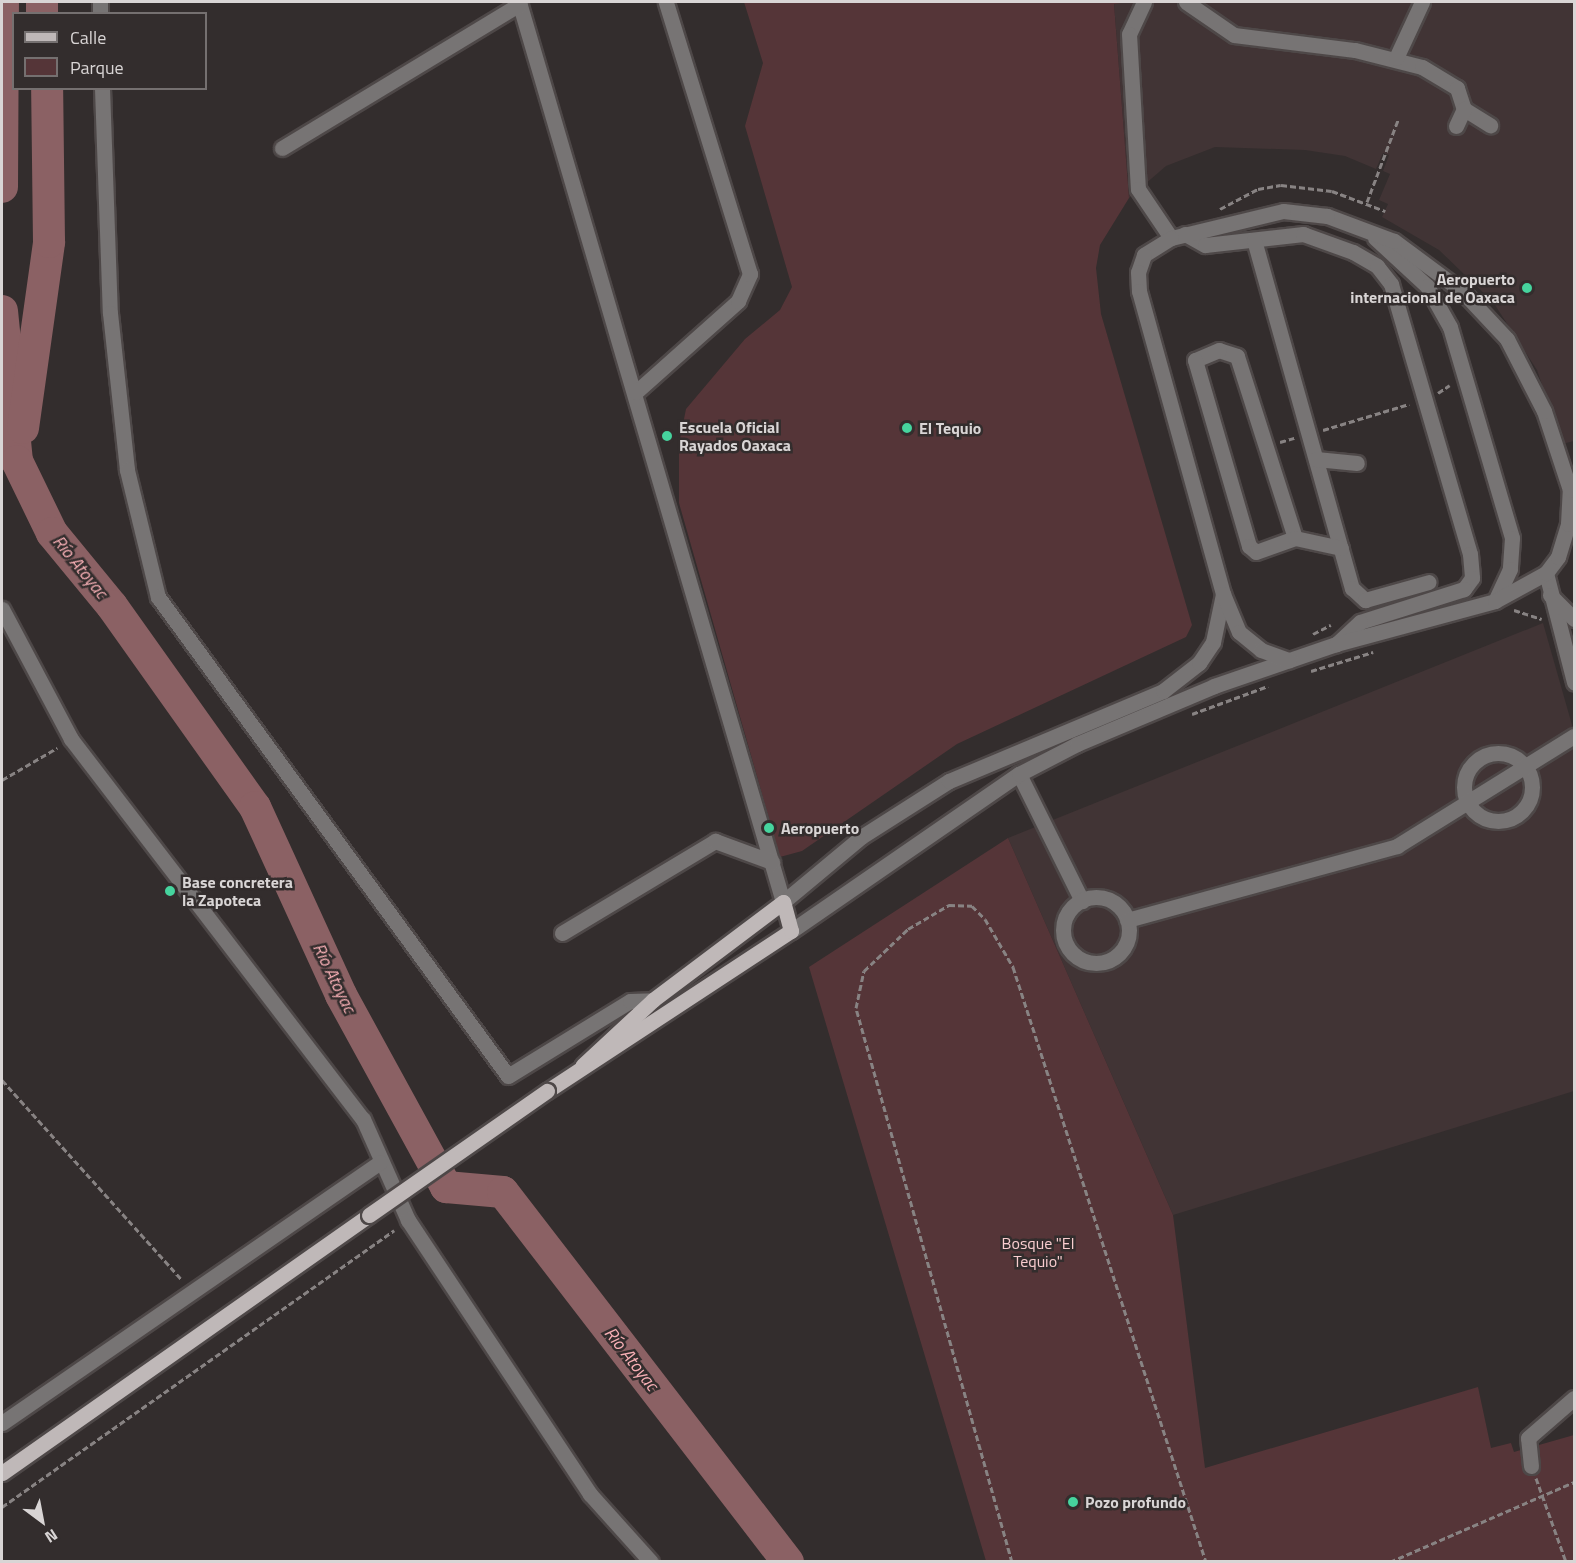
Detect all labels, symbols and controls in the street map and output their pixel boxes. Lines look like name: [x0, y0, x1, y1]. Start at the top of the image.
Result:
legend: [12, 12, 207, 90]
text: Calle: [70, 24, 106, 51]
text: Parque: [70, 54, 124, 81]
place label: Aeropuerto internacional de Oaxaca: [1350, 269, 1515, 307]
marker: Aeropuerto internacional de Oaxaca: [1520, 281, 1534, 295]
place label: Escuela Oficial Rayados Oaxaca: [679, 417, 791, 455]
place label: El Tequio: [919, 418, 981, 438]
marker: El Tequio: [900, 421, 914, 435]
marker: Escuela Oficial Rayados Oaxaca: [660, 429, 674, 443]
water label: Río Atoyac: [48, 531, 112, 603]
place label: Aeropuerto: [781, 818, 859, 838]
marker: Aeropuerto: [762, 821, 776, 835]
place label: Base concretera la Zapoteca: [182, 872, 293, 910]
marker: Base concretera la Zapoteca: [163, 884, 177, 898]
water label: Río Atoyac: [308, 940, 360, 1016]
park label: Bosque "El Tequio": [1002, 1233, 1074, 1271]
water label: Río Atoyac: [599, 1323, 663, 1395]
north arrow: [12, 1491, 72, 1551]
place label: Pozo profundo: [1085, 1492, 1186, 1512]
marker: Pozo profundo: [1066, 1495, 1080, 1509]
text: N: [40, 1523, 63, 1549]

